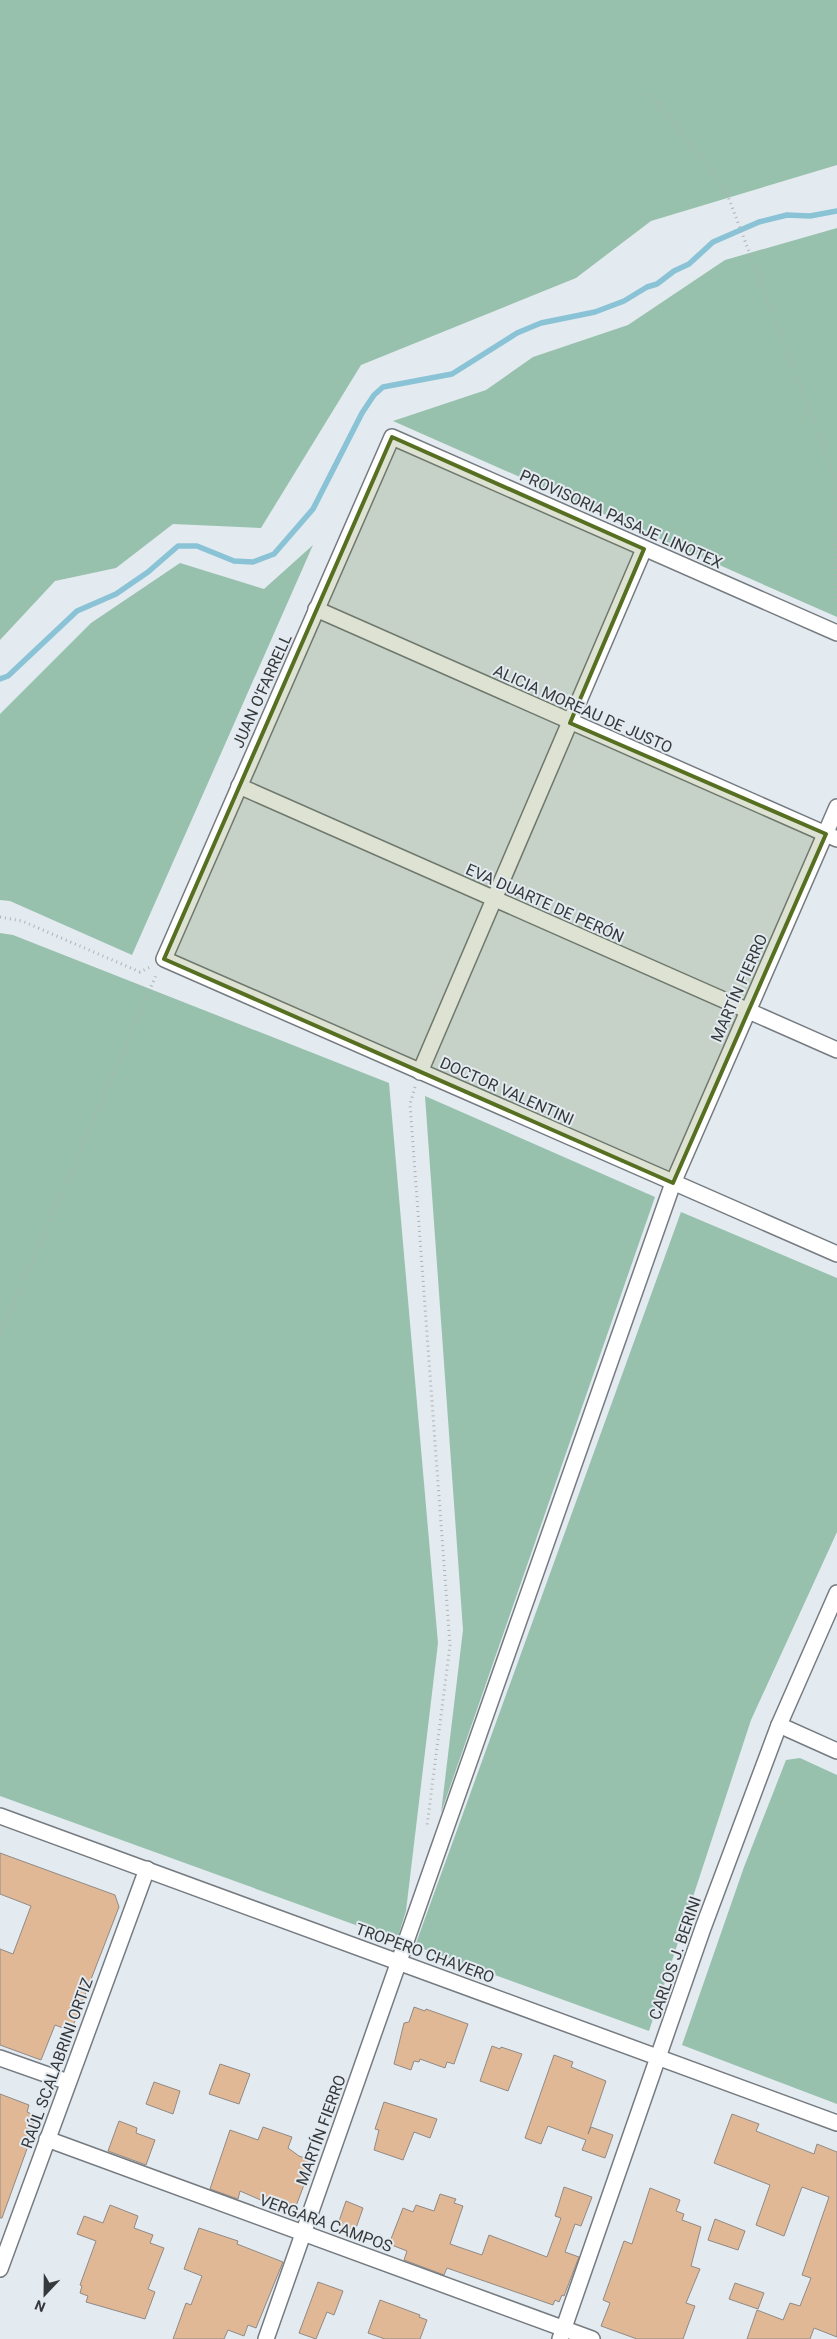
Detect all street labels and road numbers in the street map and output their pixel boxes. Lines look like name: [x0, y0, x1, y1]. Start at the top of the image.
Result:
street label: PROVISORIA PASAJE LINOTEX: [517, 466, 725, 572]
street label: JUAN O'FARRELL: [228, 631, 296, 751]
street label: ALICIA MOREAU DE JUSTO: [491, 661, 675, 757]
street label: EVA DUARTE DE PERÓN: [463, 859, 627, 946]
street label: MARTÍN FIERRO: [707, 931, 771, 1045]
street label: DOCTOR VALENTINI: [437, 1053, 577, 1129]
street label: CARLOS J. BERINI: [645, 1894, 705, 2022]
street label: TROPERO CHAVERO: [353, 1919, 497, 1987]
street label: RAÚL SCALABRINI ORTIZ: [17, 1975, 97, 2151]
street label: MARTÍN FIERRO: [292, 2072, 350, 2188]
street label: VERGARA CAMPOS: [257, 2190, 395, 2256]

